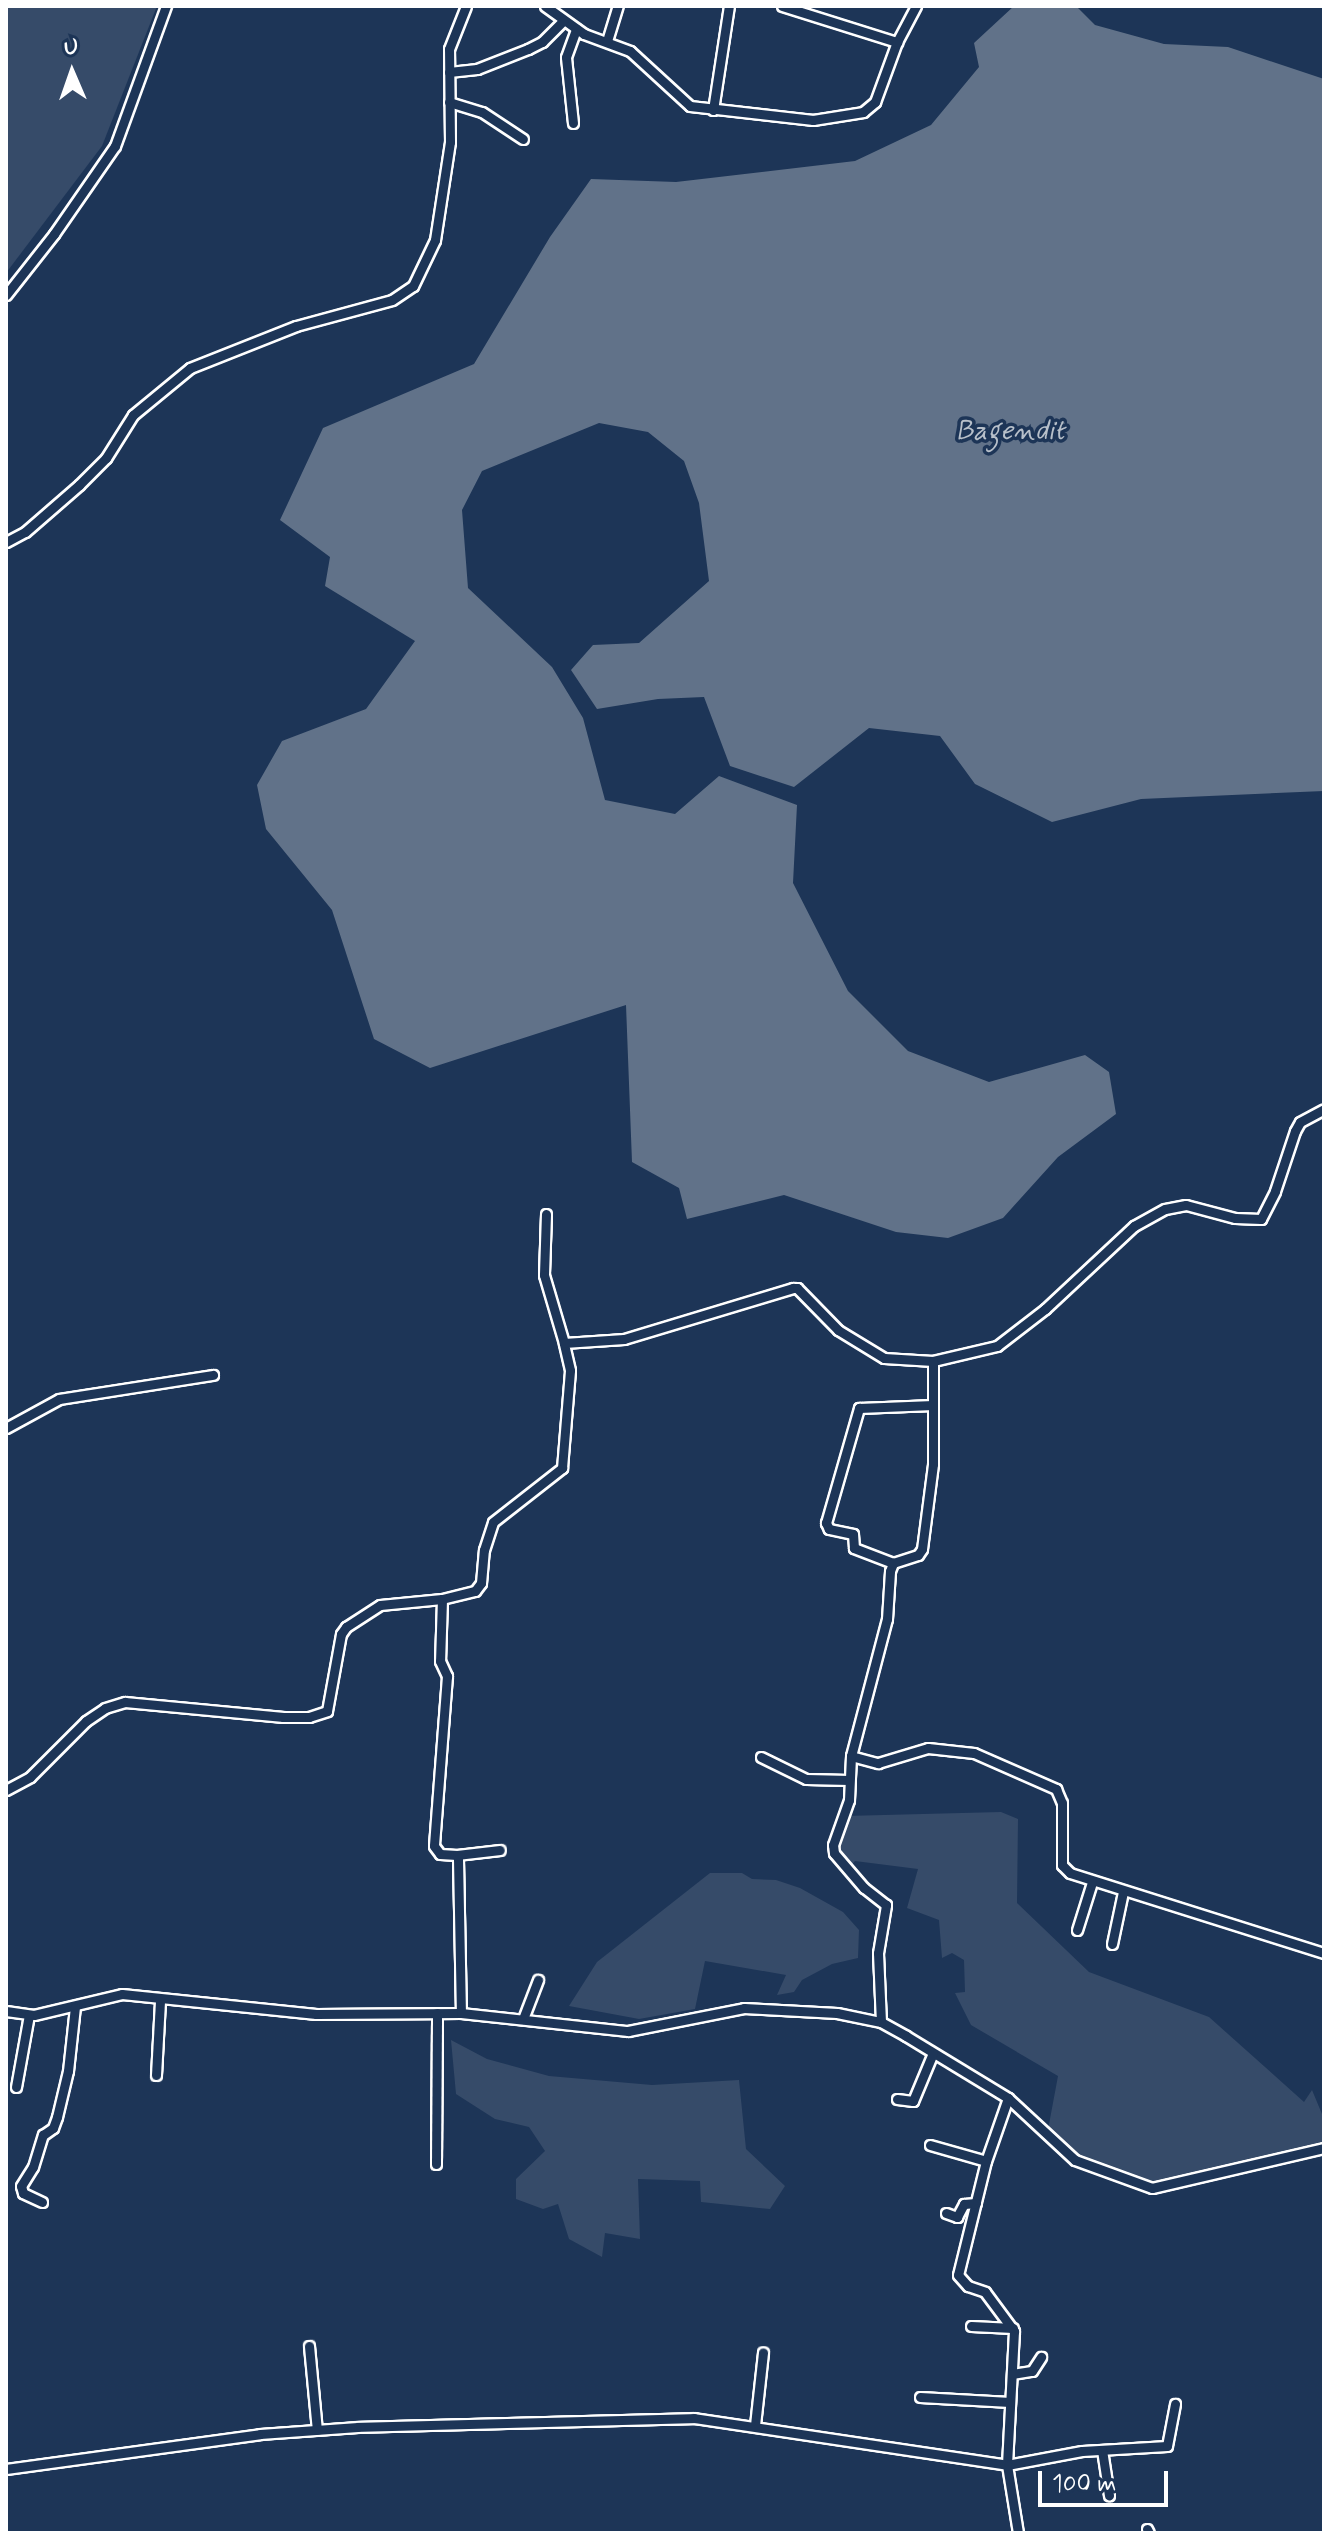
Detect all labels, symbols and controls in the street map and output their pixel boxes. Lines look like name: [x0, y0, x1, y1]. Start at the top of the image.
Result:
north arrow: [32, 32, 112, 112]
text: U: [64, 34, 79, 62]
water label: Bagendit: [955, 415, 1065, 449]
scale bar: [1042, 2455, 1172, 2505]
text: 100 m: [1052, 2469, 1116, 2500]

